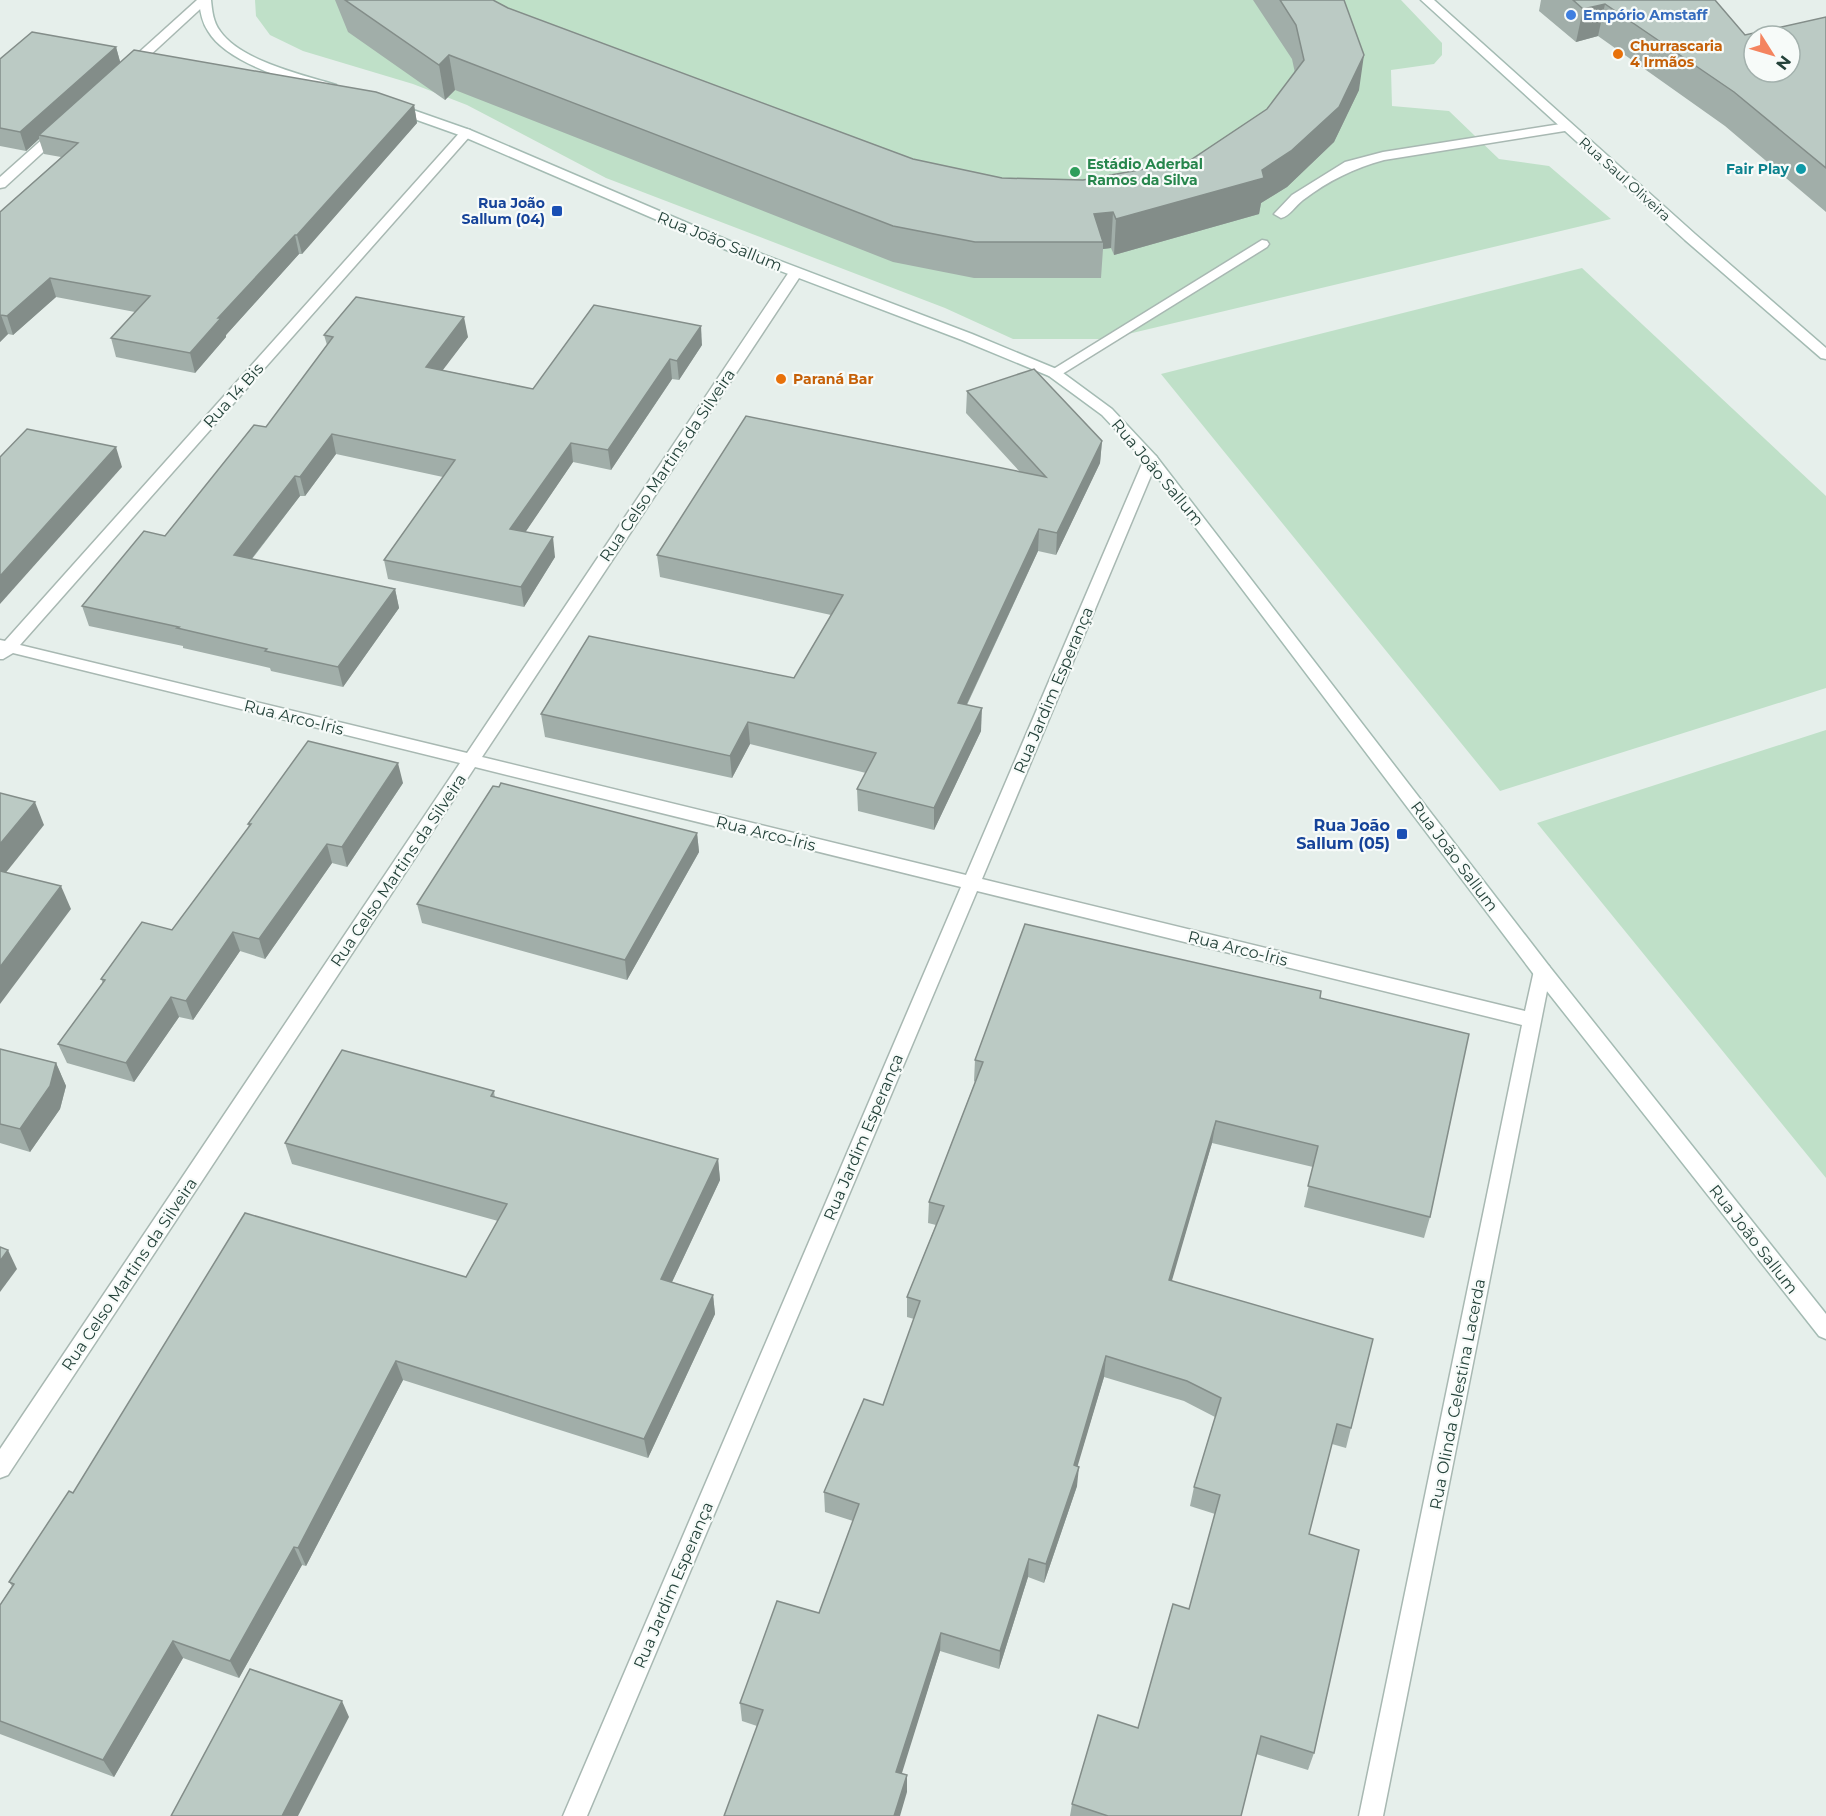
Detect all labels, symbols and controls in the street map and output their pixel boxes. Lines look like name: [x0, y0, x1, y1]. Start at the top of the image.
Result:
place label: Empório Amstaff: [1583, 6, 1708, 24]
marker: Empório Amstaff: [1564, 8, 1578, 22]
north arrow: [1742, 24, 1802, 84]
place label: Churrascaria 4 Irmãos: [1630, 37, 1723, 71]
marker: Churrascaria 4 Irmãos: [1611, 47, 1625, 61]
text: N: [1772, 52, 1795, 74]
street label: Rua Saul Oliveira: [1575, 133, 1675, 225]
place label: Estádio Aderbal Ramos da Silva: [1087, 155, 1203, 189]
place label: Fair Play: [1726, 160, 1790, 178]
marker: Fair Play: [1794, 162, 1808, 176]
marker: Estádio Aderbal Ramos da Silva: [1068, 165, 1082, 179]
place label: Rua João Sallum (04): [462, 194, 545, 228]
marker: Rua João Sallum (04): [550, 204, 564, 218]
street label: Rua João Sallum: [654, 208, 785, 275]
street label: Rua 14 Bis: [199, 359, 268, 432]
street label: Rua Celso Martins da Silveira: [596, 365, 739, 565]
place label: Paraná Bar: [793, 370, 873, 388]
marker: Paraná Bar: [774, 372, 788, 386]
street label: Rua João Sallum: [1108, 415, 1208, 529]
street label: Rua Jardim Esperança: [1010, 604, 1097, 776]
street label: Rua Arco-Íris: [242, 696, 346, 739]
street label: Rua Celso Martins da Silveira: [327, 770, 470, 970]
street label: Rua João Sallum: [1407, 797, 1502, 915]
street label: Rua Arco-Íris: [714, 812, 818, 855]
place label: Rua João Sallum (05): [1296, 816, 1390, 853]
marker: Rua João Sallum (05): [1395, 827, 1409, 841]
street label: Rua Arco-Íris: [1186, 927, 1290, 970]
street label: Rua Jardim Esperança: [820, 1051, 907, 1223]
street label: Rua Celso Martins da Silveira: [58, 1174, 201, 1374]
street label: Rua João Sallum: [1705, 1181, 1802, 1298]
street label: Rua Olinda Celestina Lacerda: [1426, 1277, 1489, 1511]
street label: Rua Jardim Esperança: [630, 1499, 717, 1671]

